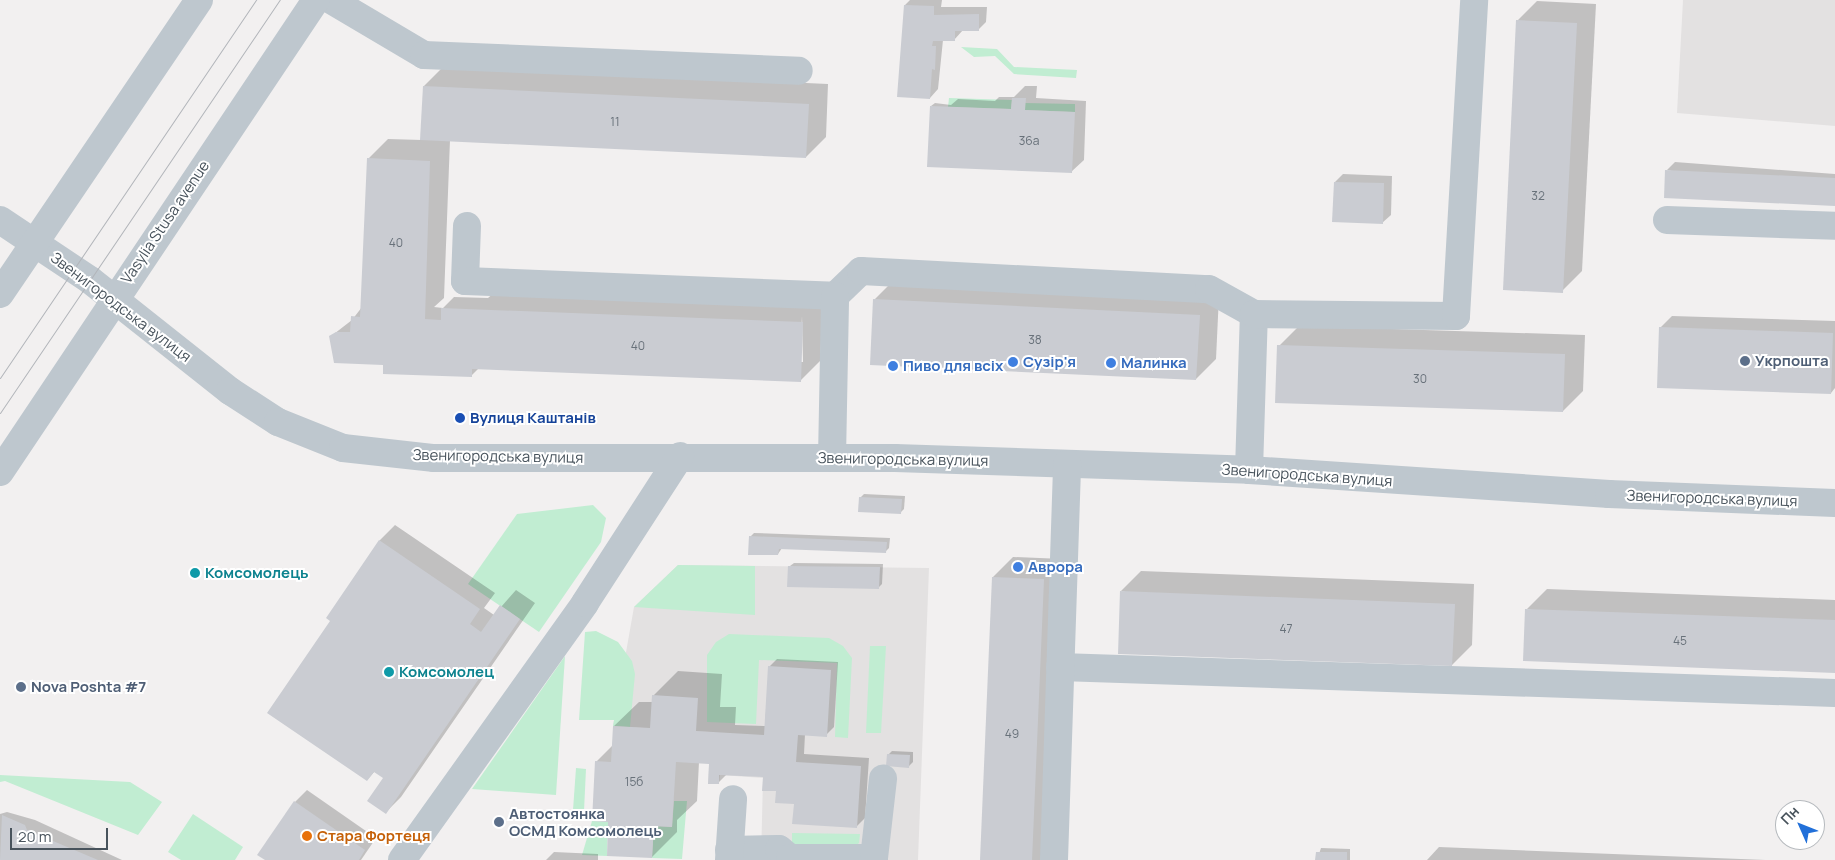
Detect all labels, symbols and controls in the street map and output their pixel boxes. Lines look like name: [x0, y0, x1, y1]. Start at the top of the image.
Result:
house number: 11: [610, 115, 620, 129]
house number: 36а: [1019, 134, 1039, 148]
street label: Vasylia Stusa avenue: [117, 157, 213, 287]
house number: 32: [1531, 189, 1545, 203]
house number: 40: [389, 236, 403, 250]
street label: Звенигородська вулиця: [47, 248, 195, 366]
house number: 38: [1028, 333, 1042, 347]
house number: 40: [631, 339, 645, 353]
place label: Укрпошта: [1755, 352, 1829, 370]
place label: Сузір'я: [1023, 353, 1076, 371]
place label: Малинка: [1121, 354, 1187, 372]
marker: Укрпошта: [1739, 355, 1751, 367]
marker: Сузір'я: [1007, 356, 1019, 368]
place label: Пиво для всіх: [903, 357, 1003, 375]
marker: Малинка: [1105, 357, 1117, 369]
marker: Пиво для всіх: [887, 360, 899, 372]
house number: 30: [1413, 372, 1427, 386]
place label: Вулиця Каштанів: [470, 409, 596, 427]
marker: Вулиця Каштанів: [454, 412, 466, 424]
street label: Звенигородська вулиця: [412, 446, 584, 466]
street label: Звенигородська вулиця: [817, 449, 989, 469]
street label: Звенигородська вулиця: [1221, 460, 1393, 490]
street label: Звенигородська вулиця: [1626, 486, 1798, 510]
place label: Аврора: [1028, 558, 1083, 576]
marker: Аврора: [1012, 561, 1024, 573]
place label: Комсомолець: [205, 564, 308, 582]
marker: Комсомолець: [189, 567, 201, 579]
house number: 47: [1279, 622, 1293, 636]
house number: 45: [1673, 634, 1687, 648]
place label: Комсомолец: [399, 663, 494, 681]
marker: Комсомолец: [383, 666, 395, 678]
place label: Nova Poshta #7: [31, 678, 146, 696]
marker: Nova Poshta #7: [15, 681, 27, 693]
house number: 49: [1005, 727, 1019, 741]
house number: 15б: [625, 775, 643, 789]
north arrow: [1775, 800, 1825, 850]
text: Пн: [1776, 802, 1803, 828]
place label: Автостоянка ОСМД Комсомолець: [509, 804, 662, 839]
marker: Автостоянка ОСМД Комсомолець: [493, 816, 505, 828]
scale bar: [12, 818, 110, 850]
text: 20 m: [18, 826, 51, 847]
place label: Стара Фортеця: [317, 827, 431, 845]
marker: Стара Фортеця: [301, 830, 313, 842]

